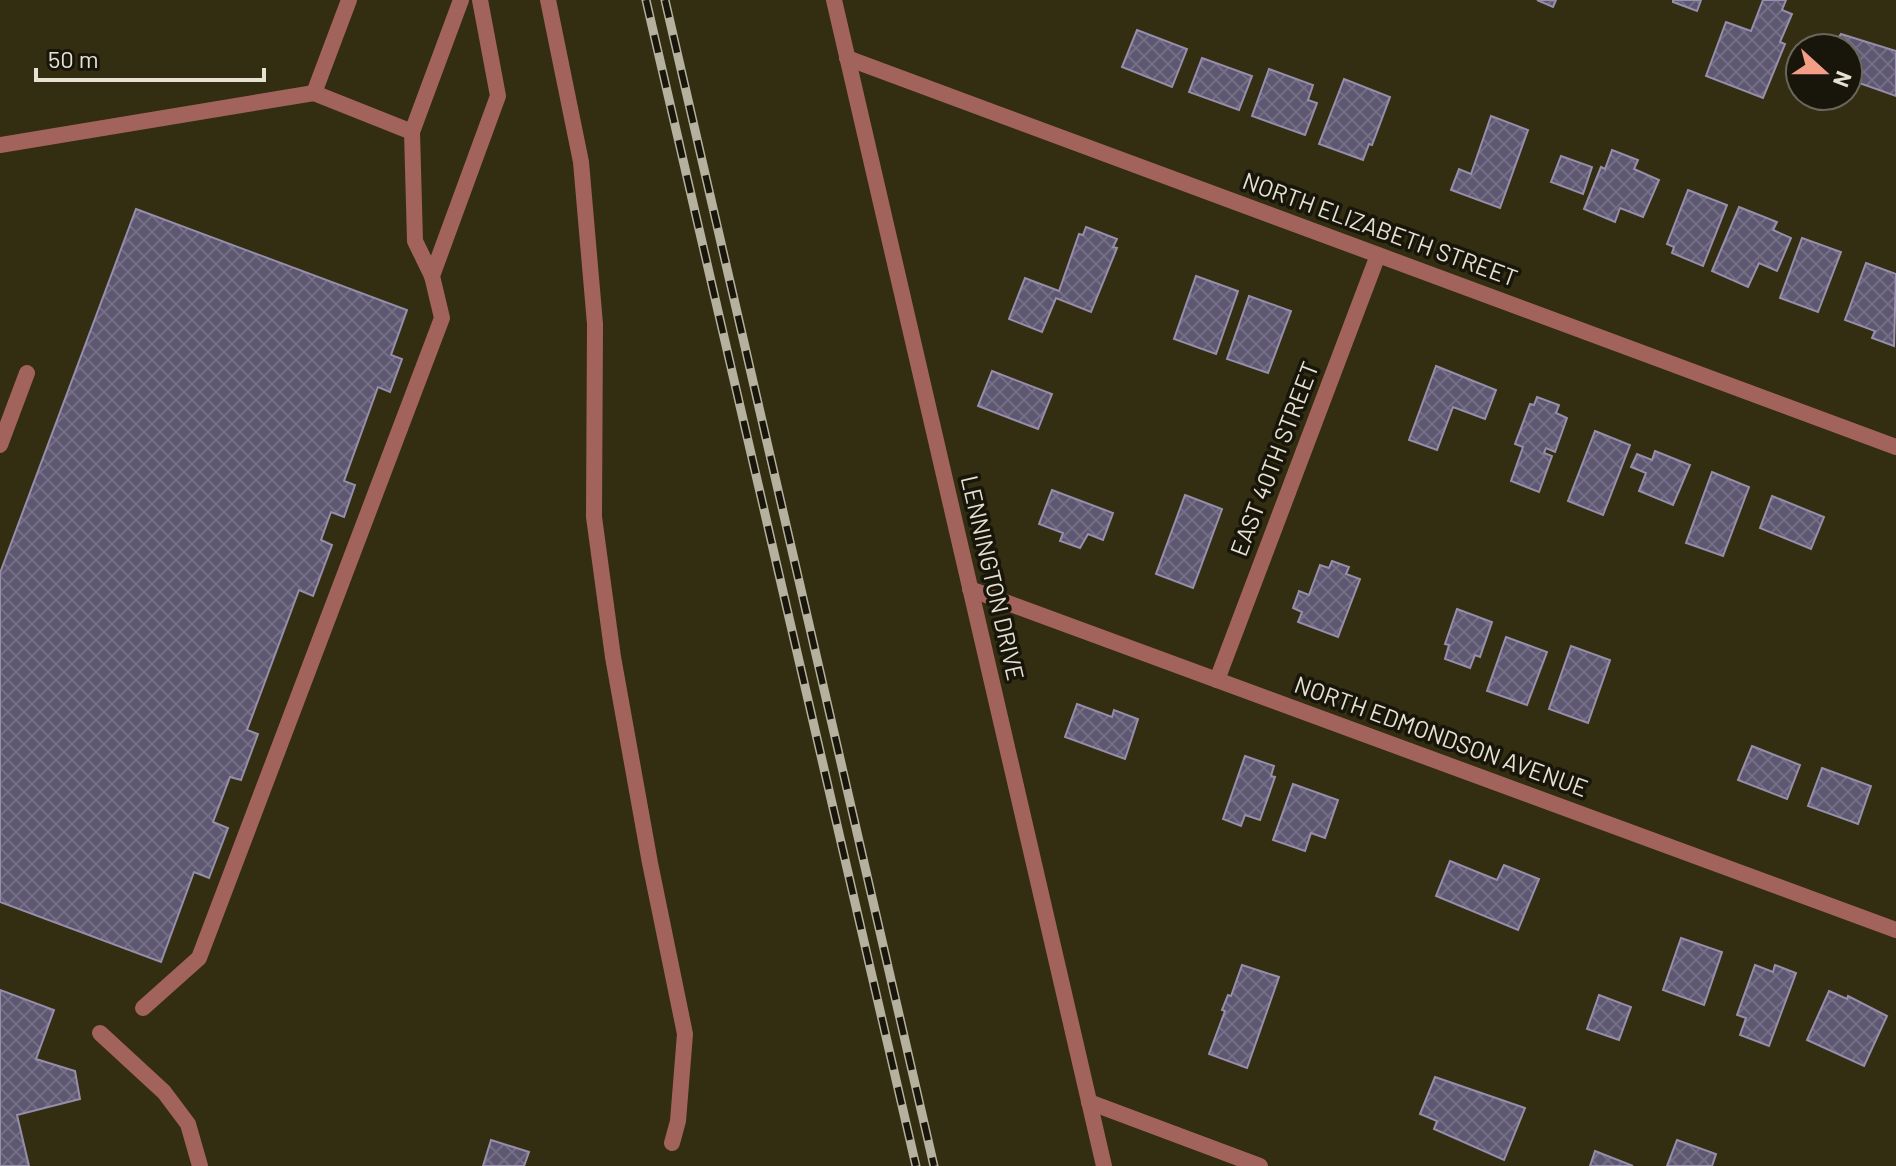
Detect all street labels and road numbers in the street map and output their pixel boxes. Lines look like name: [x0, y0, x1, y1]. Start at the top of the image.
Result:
street label: NORTH ELIZABETH STREET: [1239, 165, 1522, 292]
street label: EAST 40TH STREET: [1223, 357, 1324, 560]
street label: LENNINGTON DRIVE: [956, 472, 1031, 683]
street label: NORTH EDMONDSON AVENUE: [1291, 669, 1592, 802]

